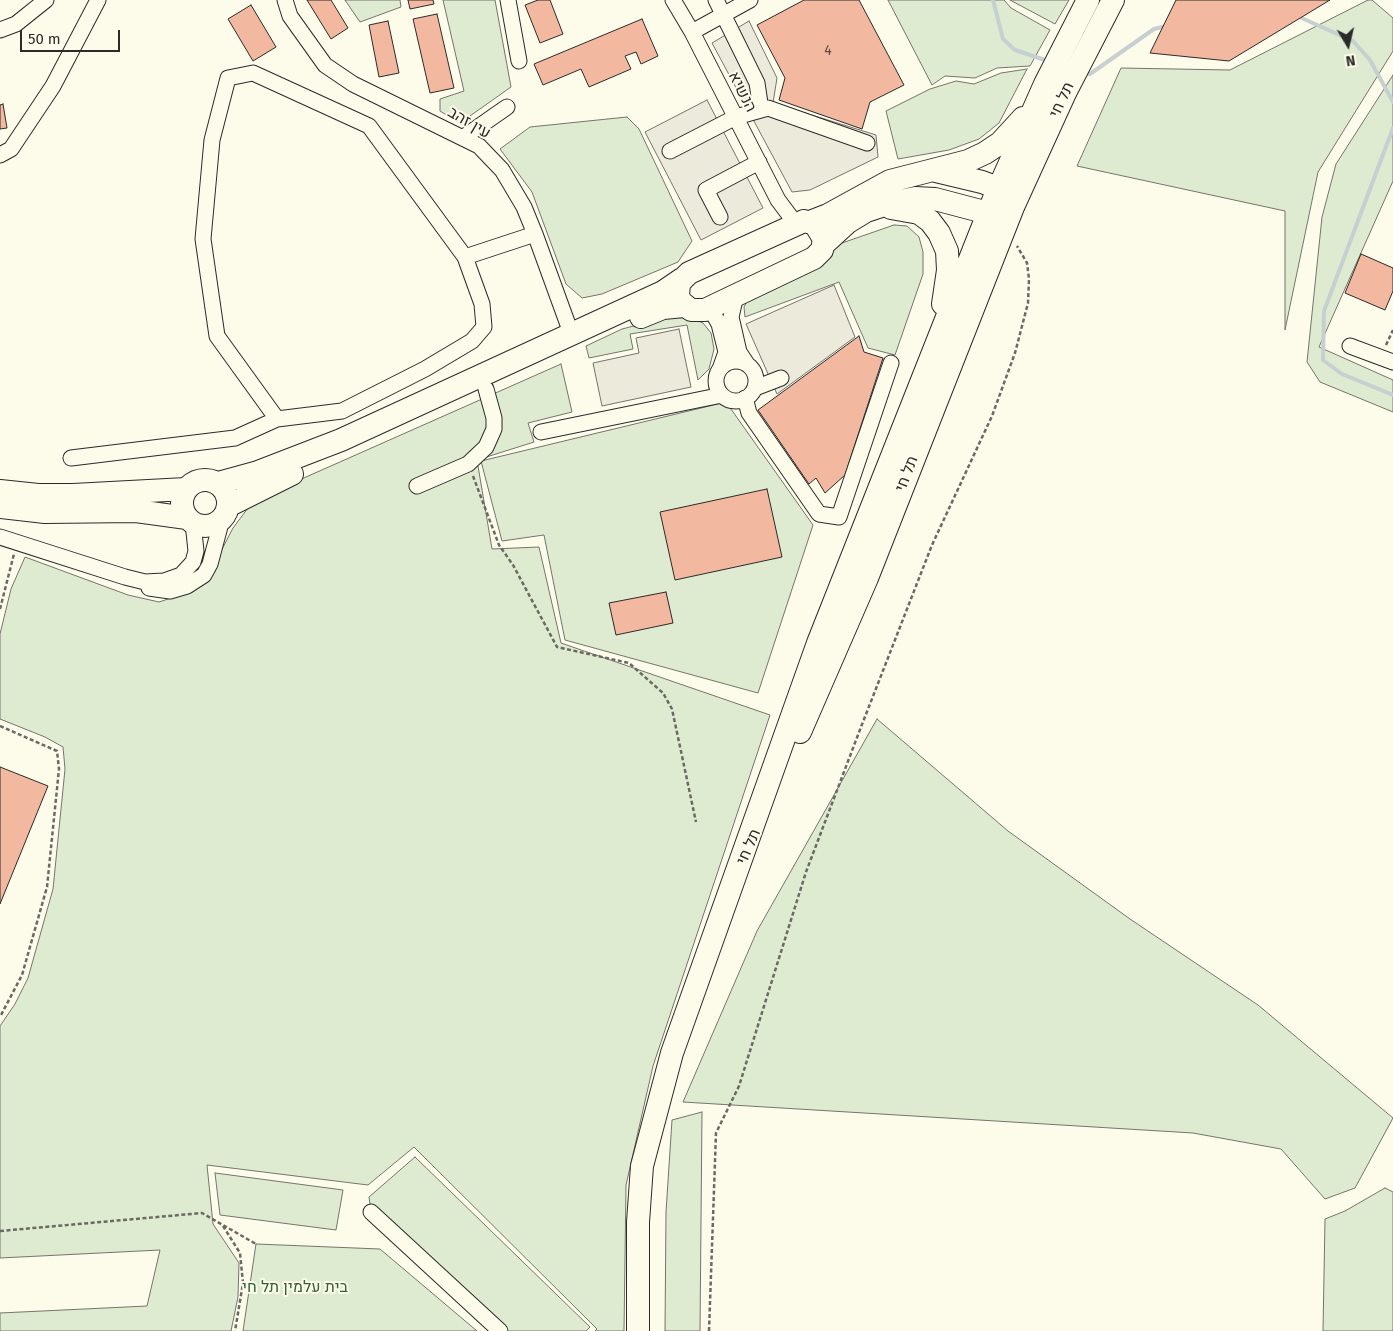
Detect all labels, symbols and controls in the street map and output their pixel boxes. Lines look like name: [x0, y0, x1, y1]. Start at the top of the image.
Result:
scale bar: [22, 20, 122, 52]
north arrow: [1323, 20, 1373, 70]
text: 50 m: [28, 30, 61, 48]
house number: 4: [824, 43, 832, 59]
text: N: [1345, 51, 1356, 69]
street label: הנשיא: [724, 68, 760, 116]
street label: תל חי: [1045, 79, 1079, 121]
street label: עין זהב: [444, 103, 494, 143]
street label: תל חי: [891, 453, 923, 495]
street label: תל חי: [733, 826, 765, 868]
park label: בית עלמין תל חי: [242, 1278, 348, 1298]

